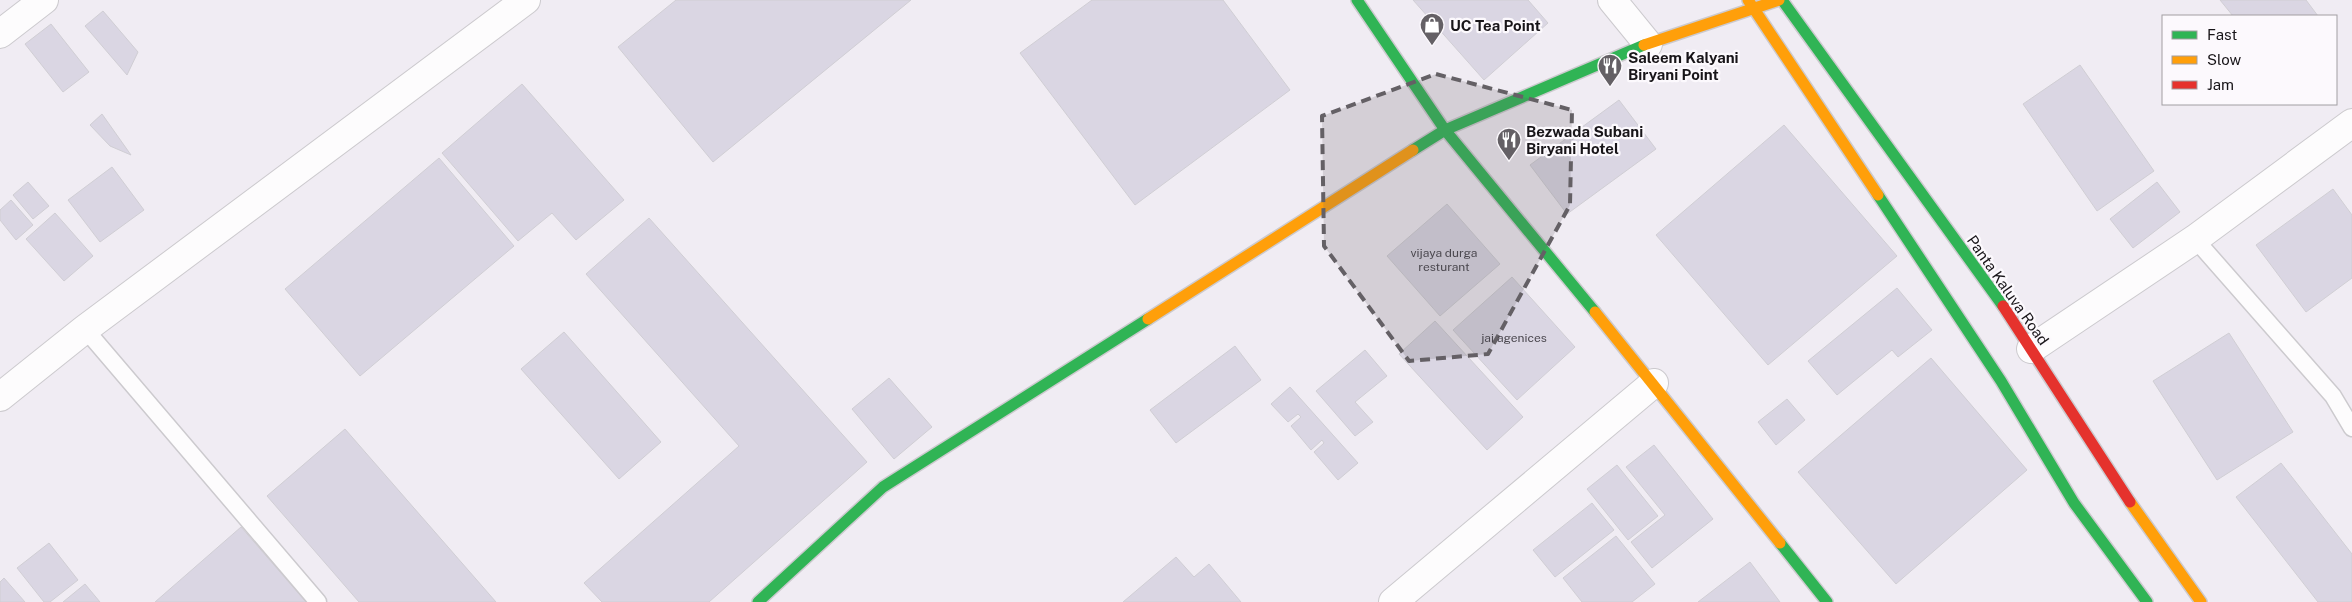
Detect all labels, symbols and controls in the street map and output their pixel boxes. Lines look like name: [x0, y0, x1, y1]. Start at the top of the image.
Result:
shop icon: UC Tea Point: [1419, 12, 1445, 46]
legend: [2162, 15, 2337, 105]
place label: UC Tea Point: [1450, 17, 1541, 34]
text: Fast: [2207, 26, 2237, 43]
place label: Saleem Kalyani Biryani Point: [1628, 49, 1739, 83]
text: Slow: [2207, 51, 2242, 68]
restaurant icon: Saleem Kalyani Biryani Point: [1597, 53, 1623, 87]
text: Jam: [2207, 76, 2234, 93]
place label: Bezwada Subani Biryani Hotel: [1526, 123, 1643, 157]
restaurant icon: Bezwada Subani Biryani Hotel: [1496, 127, 1522, 161]
street label: Panta Kaluva Road: [1964, 232, 2052, 348]
house number: vijaya durga resturant: [1411, 246, 1477, 274]
house number: jai agenices: [1480, 331, 1547, 345]

